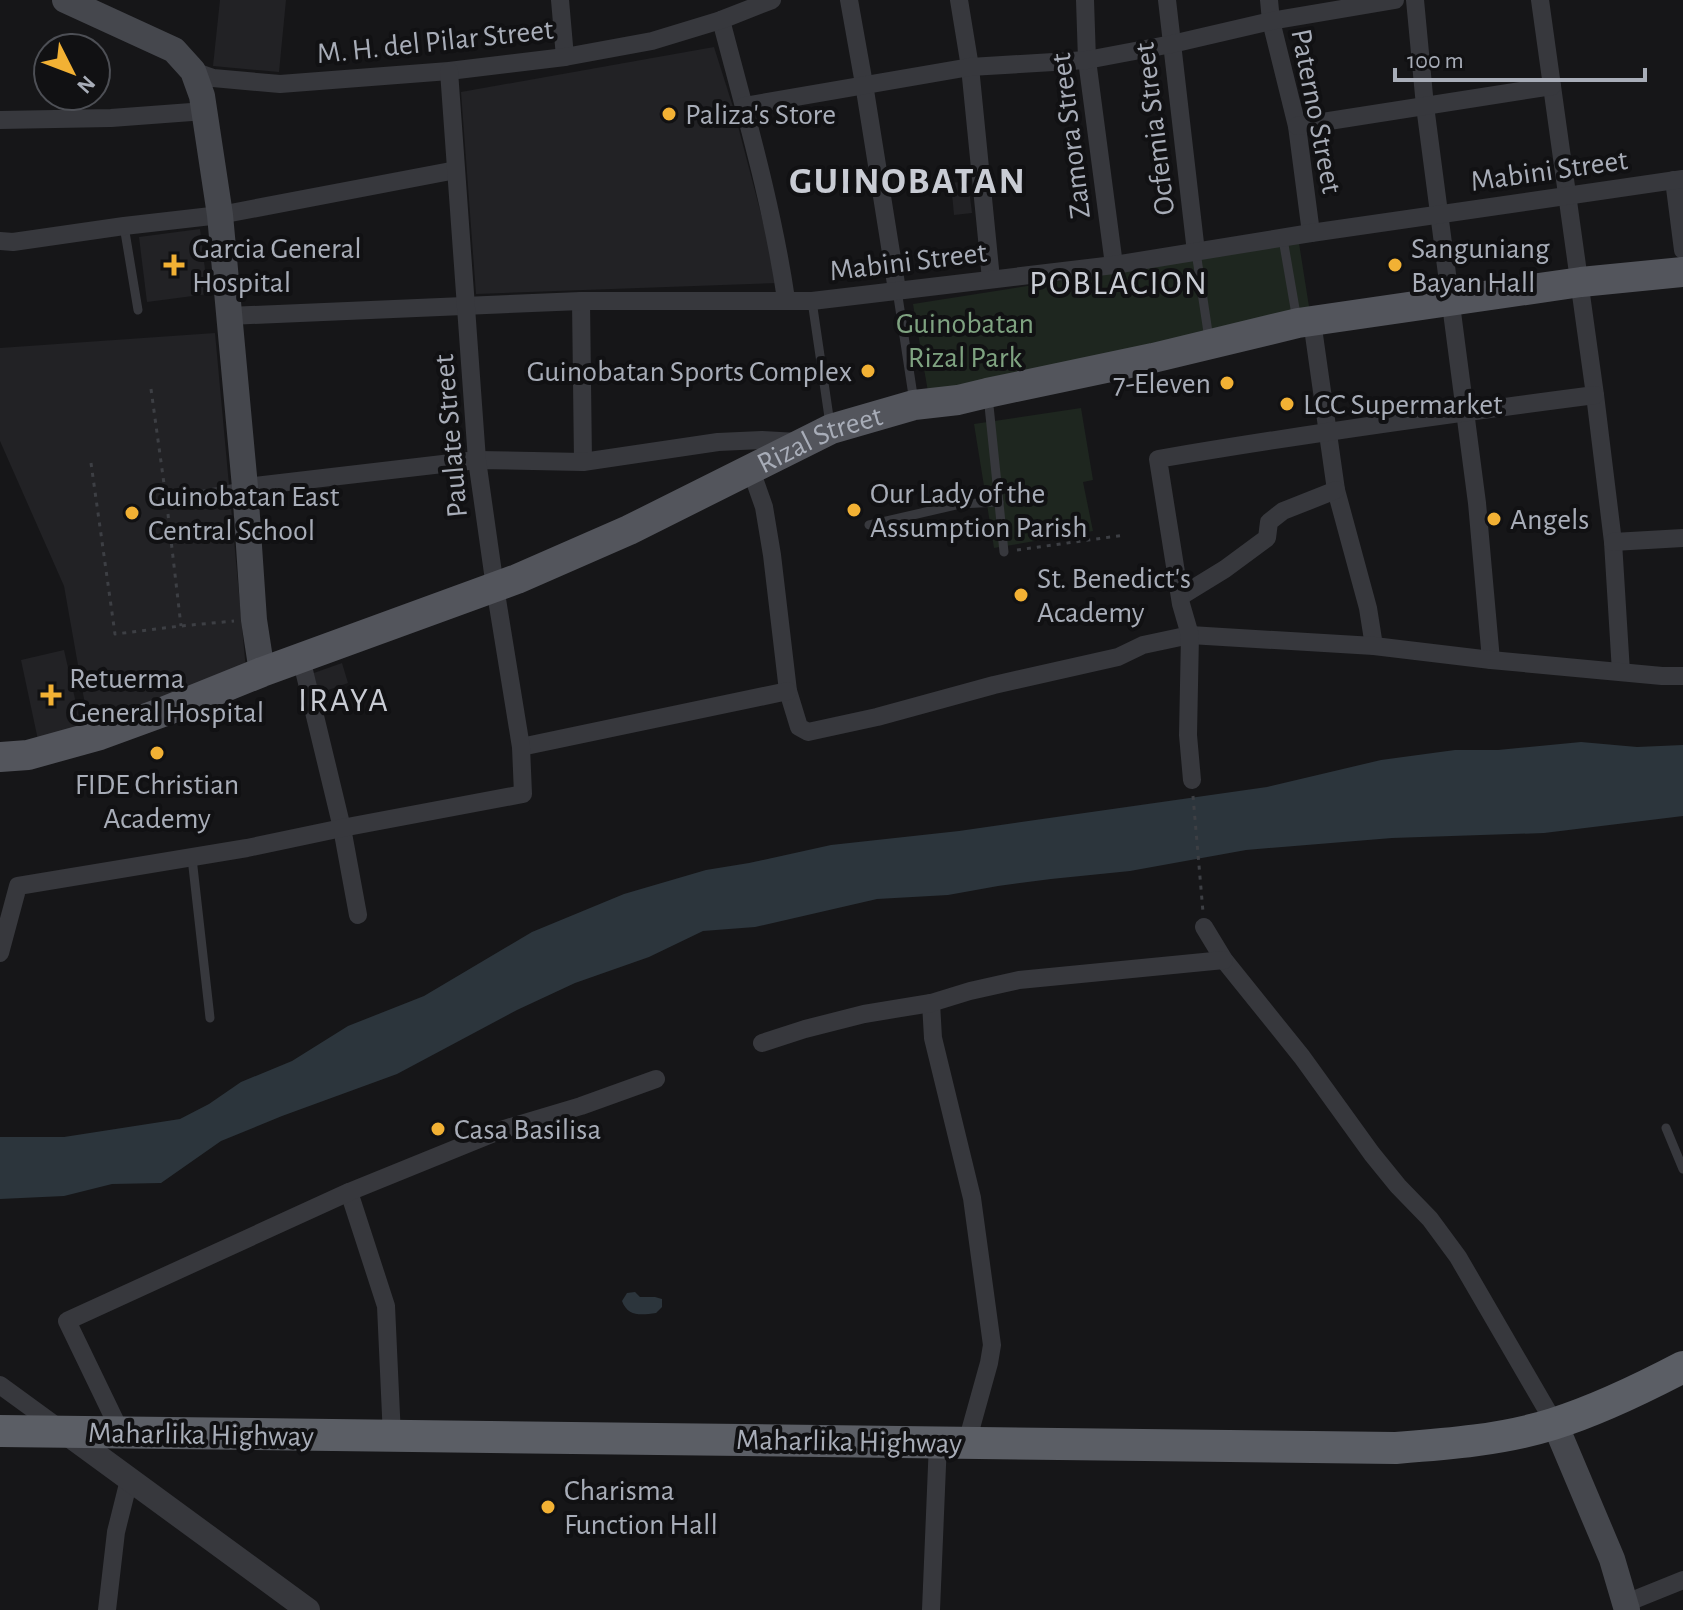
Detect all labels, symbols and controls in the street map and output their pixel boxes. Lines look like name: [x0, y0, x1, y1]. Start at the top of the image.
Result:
street label: M. H. del Pilar Street: [315, 15, 555, 69]
street label: Paterno Street: [1285, 26, 1347, 196]
north arrow: [32, 32, 112, 112]
scale bar: [1395, 32, 1645, 82]
street label: Ocfemia Street: [1129, 40, 1180, 217]
text: 100 m: [1407, 49, 1464, 73]
street label: Zamora Street: [1046, 51, 1096, 220]
text: N: [73, 72, 99, 98]
place label: Paliza's Store: [685, 100, 836, 130]
marker: Paliza's Store: [660, 105, 678, 123]
street label: Mabini Street: [1469, 145, 1630, 197]
district label: GUINOBATAN: [789, 163, 1027, 201]
place label: Garcia General Hospital: [192, 234, 362, 298]
place label: Sanguniang Bayan Hall: [1411, 234, 1550, 298]
street label: Mabini Street: [828, 237, 989, 287]
marker: Garcia General Hospital: [163, 254, 185, 276]
marker: Sanguniang Bayan Hall: [1386, 256, 1404, 274]
district label: POBLACION: [1029, 267, 1209, 301]
park label: Guinobatan Rizal Park: [896, 309, 1034, 373]
street label: Paulate Street: [429, 353, 473, 519]
place label: Guinobatan Sports Complex: [527, 357, 852, 387]
marker: Guinobatan Sports Complex: [859, 362, 877, 380]
place label: 7-Eleven: [1113, 369, 1211, 399]
marker: 7-Eleven: [1218, 374, 1236, 392]
place label: LCC Supermarket: [1303, 390, 1503, 420]
marker: LCC Supermarket: [1278, 395, 1296, 413]
street label: Rizal Street: [752, 401, 886, 479]
place label: Our Lady of the Assumption Parish: [870, 479, 1088, 543]
place label: Guinobatan East Central School: [148, 482, 340, 546]
marker: Our Lady of the Assumption Parish: [845, 501, 863, 519]
marker: Guinobatan East Central School: [123, 504, 141, 522]
place label: Angels: [1510, 505, 1589, 535]
marker: Angels: [1485, 510, 1503, 528]
place label: St. Benedict's Academy: [1037, 564, 1191, 628]
marker: St. Benedict's Academy: [1012, 586, 1030, 604]
place label: Retuerma General Hospital: [69, 664, 264, 728]
marker: Retuerma General Hospital: [40, 684, 62, 706]
district label: IRAYA: [298, 684, 390, 718]
marker: FIDE Christian Academy: [148, 744, 166, 762]
place label: FIDE Christian Academy: [75, 770, 239, 834]
place label: Casa Basilisa: [454, 1115, 601, 1145]
marker: Casa Basilisa: [429, 1120, 447, 1138]
street label: Maharlika Highway: [88, 1418, 314, 1452]
street label: Maharlika Highway: [736, 1425, 962, 1459]
place label: Charisma Function Hall: [564, 1476, 718, 1540]
marker: Charisma Function Hall: [539, 1498, 557, 1516]

